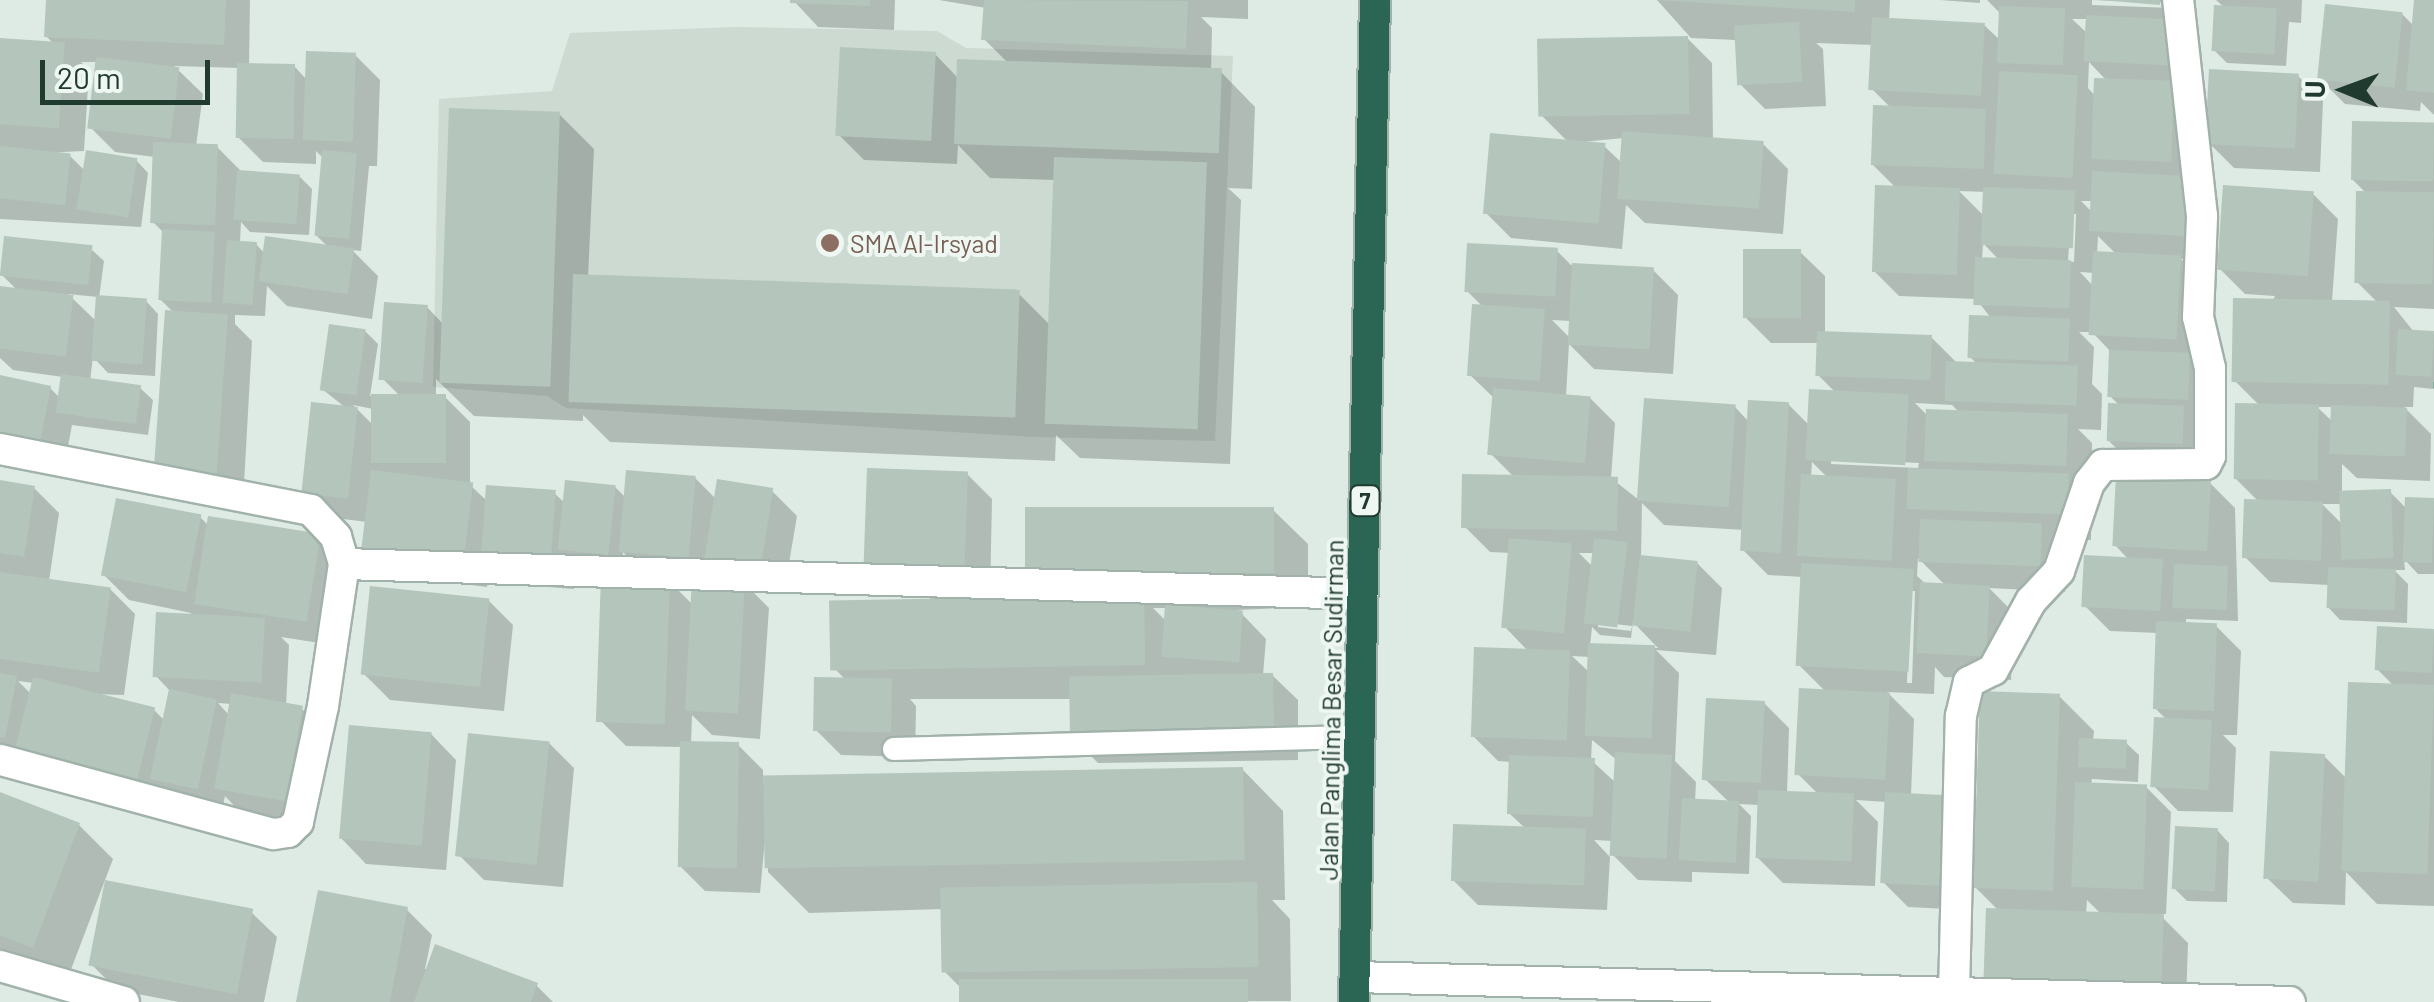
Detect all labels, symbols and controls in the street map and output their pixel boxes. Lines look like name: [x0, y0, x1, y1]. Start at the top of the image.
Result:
scale bar: [45, 40, 215, 102]
north arrow: [2294, 40, 2394, 140]
text: 20 m: [57, 59, 121, 95]
text: U: [2297, 80, 2331, 99]
place label: SMA Al-Irsyad: [850, 228, 998, 258]
marker: SMA Al-Irsyad: [819, 232, 841, 254]
road number: 7: [1348, 484, 1382, 518]
street label: Jalan Panglima Besar Sudirman: [1313, 539, 1349, 881]

